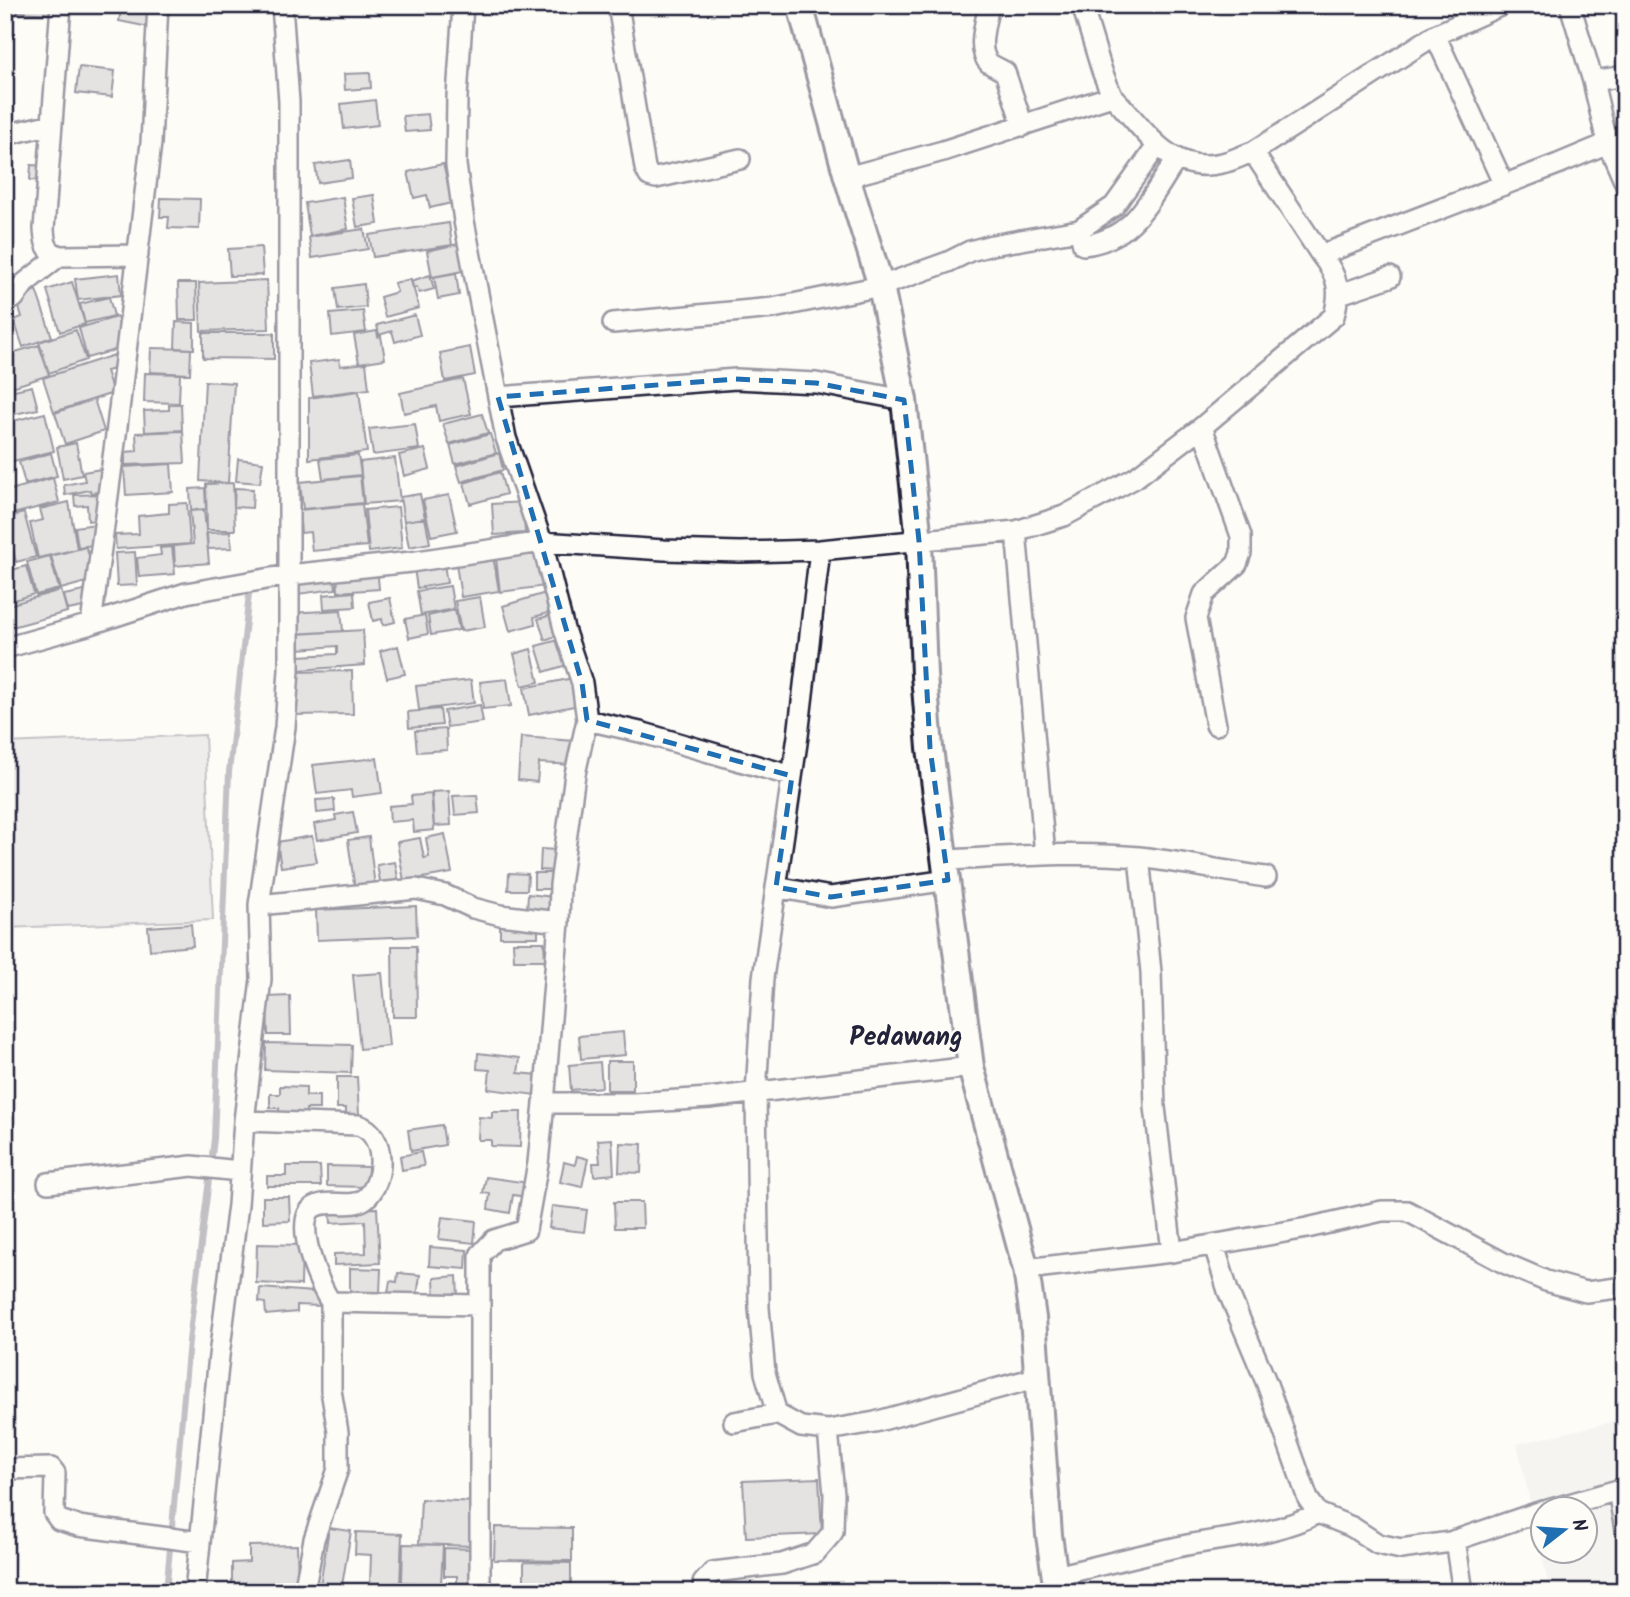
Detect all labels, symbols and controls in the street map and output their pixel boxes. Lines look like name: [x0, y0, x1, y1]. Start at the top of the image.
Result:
district label: Pedawang: [850, 1017, 962, 1059]
north arrow: [1528, 1496, 1598, 1566]
text: N: [1562, 1515, 1594, 1536]

